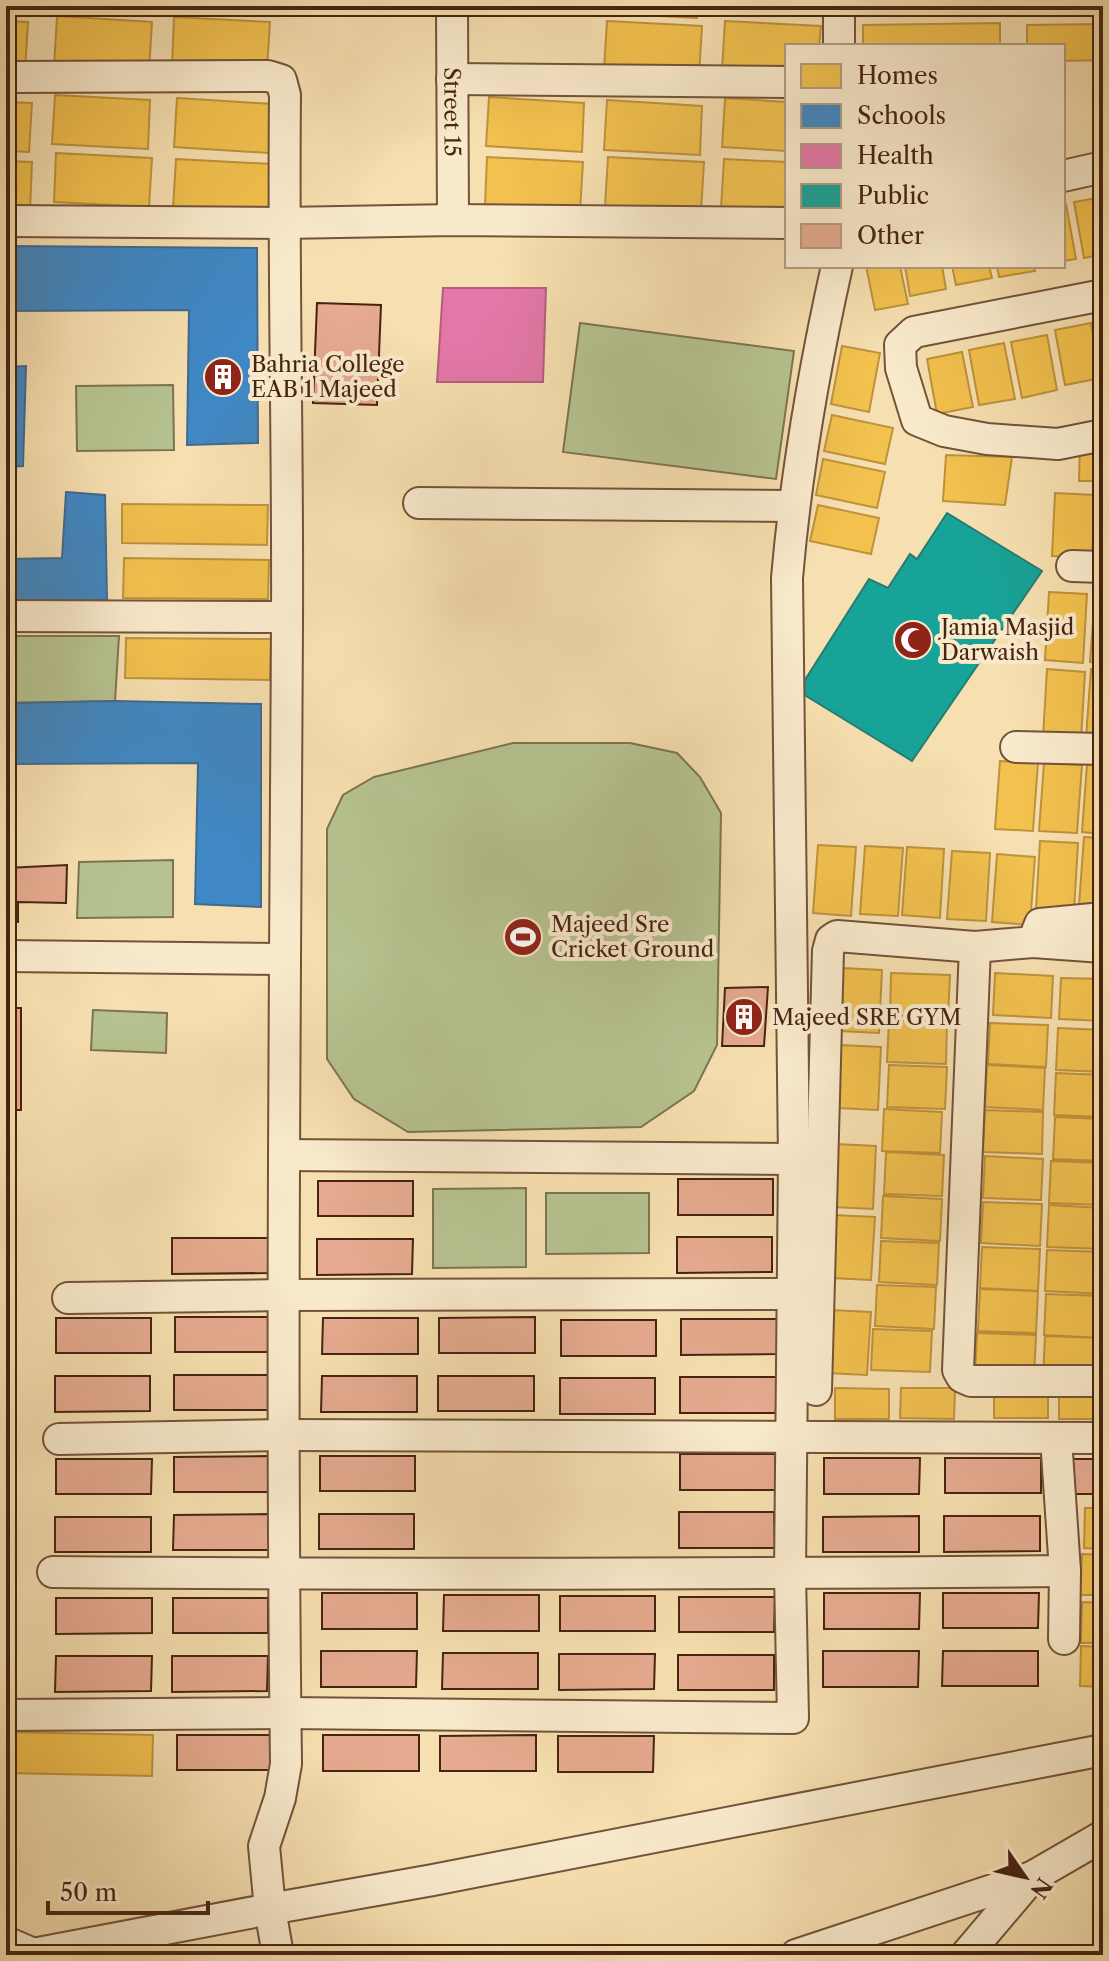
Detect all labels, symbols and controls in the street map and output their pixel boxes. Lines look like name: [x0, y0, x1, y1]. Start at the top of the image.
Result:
legend: [785, 44, 1065, 268]
text: Homes: [857, 61, 938, 90]
street label: Street 15: [439, 67, 466, 157]
text: Schools: [857, 101, 946, 130]
text: Health: [857, 141, 934, 170]
text: Public: [857, 181, 929, 210]
text: Other: [857, 221, 924, 250]
place label: Bahria College EAB 1 Majeed: [251, 351, 405, 403]
building icon: Bahria College EAB 1 Majeed: [202, 356, 244, 398]
place label: Jamia Masjid Darwaish: [938, 614, 1074, 666]
mosque icon: Jamia Masjid Darwaish: [892, 619, 934, 661]
place label: Majeed Sre Cricket Ground: [551, 911, 714, 963]
sports icon: Majeed Sre Cricket Ground: [502, 916, 544, 958]
building icon: Majeed SRE GYM: [723, 996, 765, 1038]
place label: Majeed SRE GYM: [772, 1004, 961, 1031]
north arrow: [985, 1837, 1065, 1917]
scale bar: [48, 1865, 208, 1915]
text: N: [1025, 1872, 1058, 1903]
text: 50 m: [60, 1878, 117, 1907]

